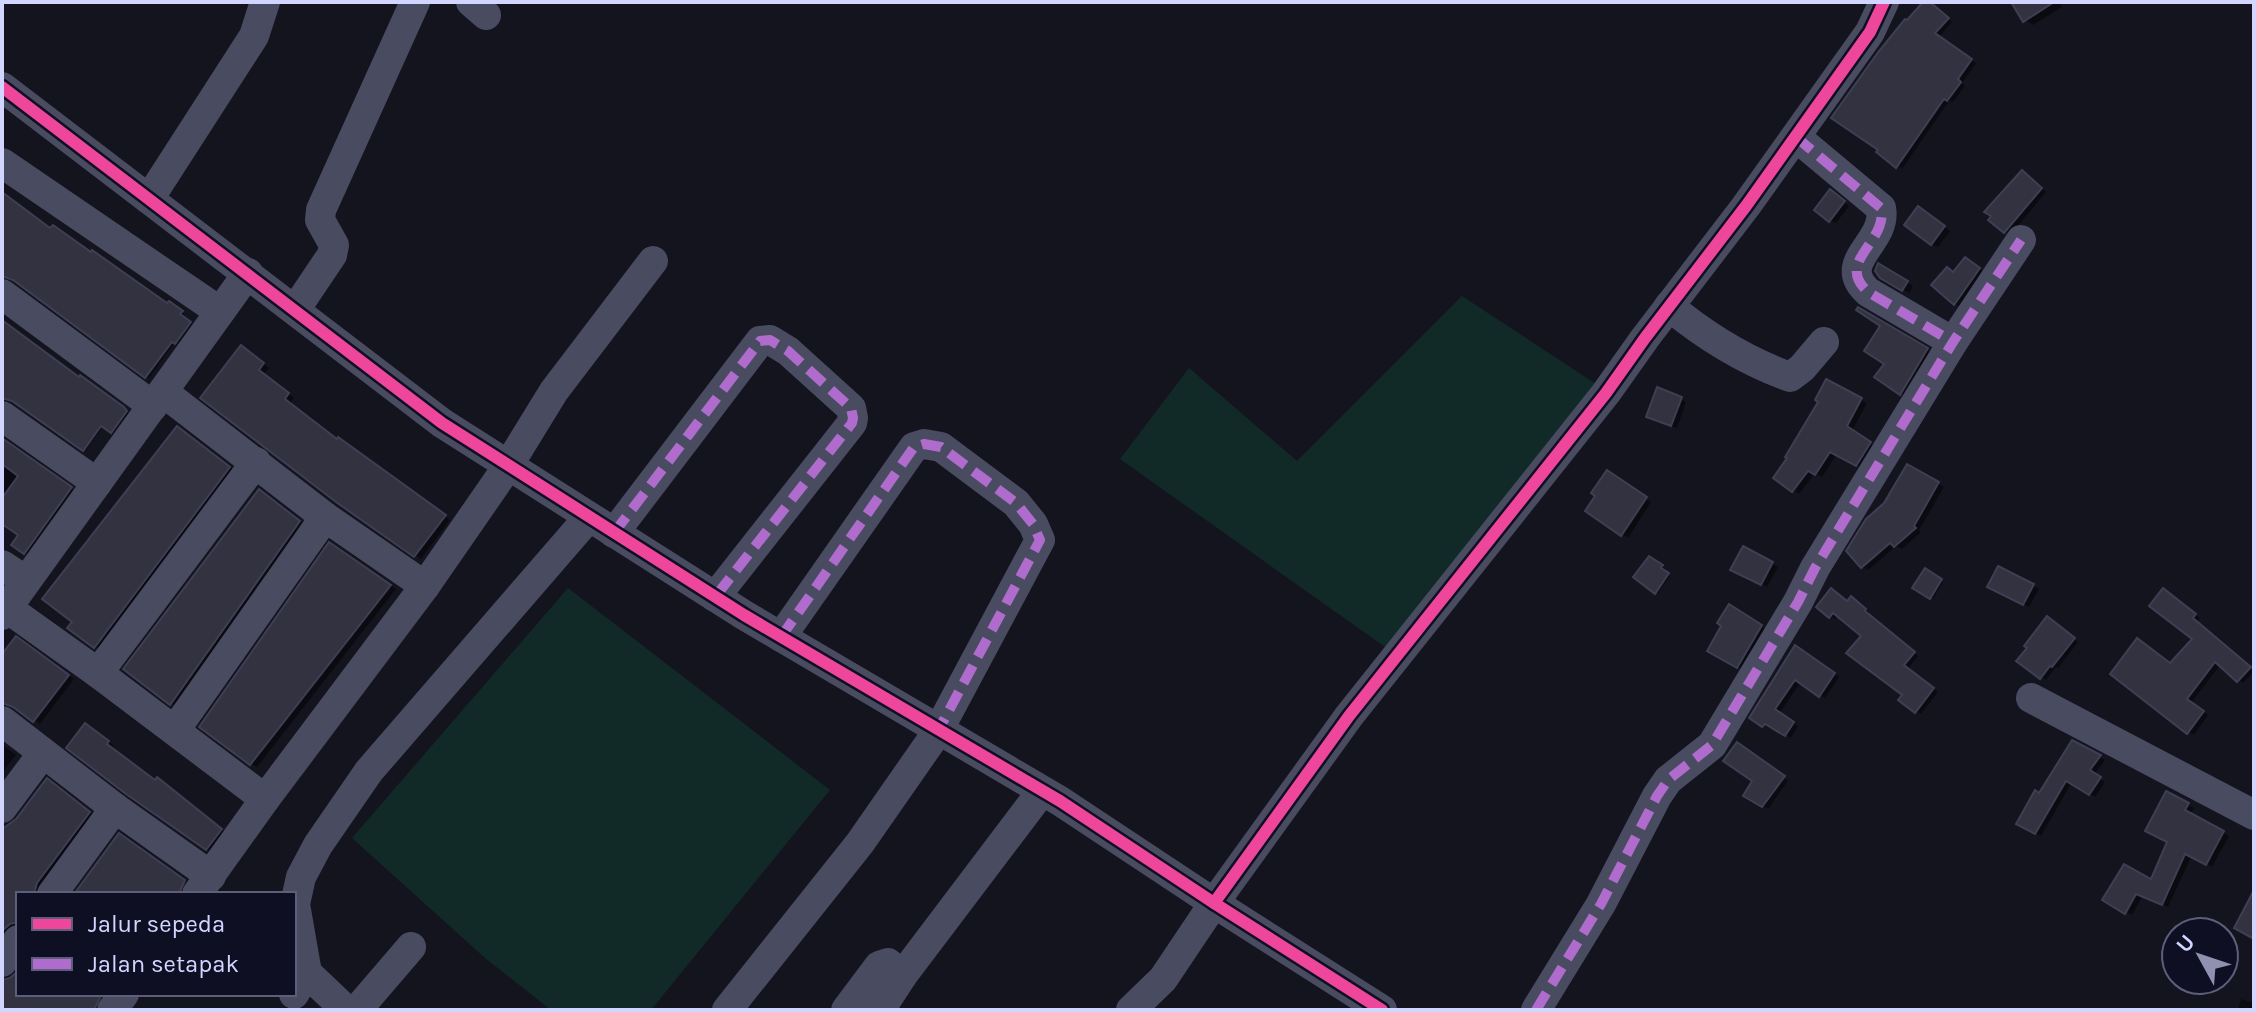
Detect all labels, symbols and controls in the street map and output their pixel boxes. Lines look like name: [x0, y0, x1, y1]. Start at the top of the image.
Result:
legend: [16, 892, 296, 996]
text: Jalur sepeda: [88, 910, 225, 938]
north arrow: [2160, 916, 2240, 996]
text: U: [2171, 930, 2200, 958]
text: Jalan setapak: [88, 950, 239, 978]

